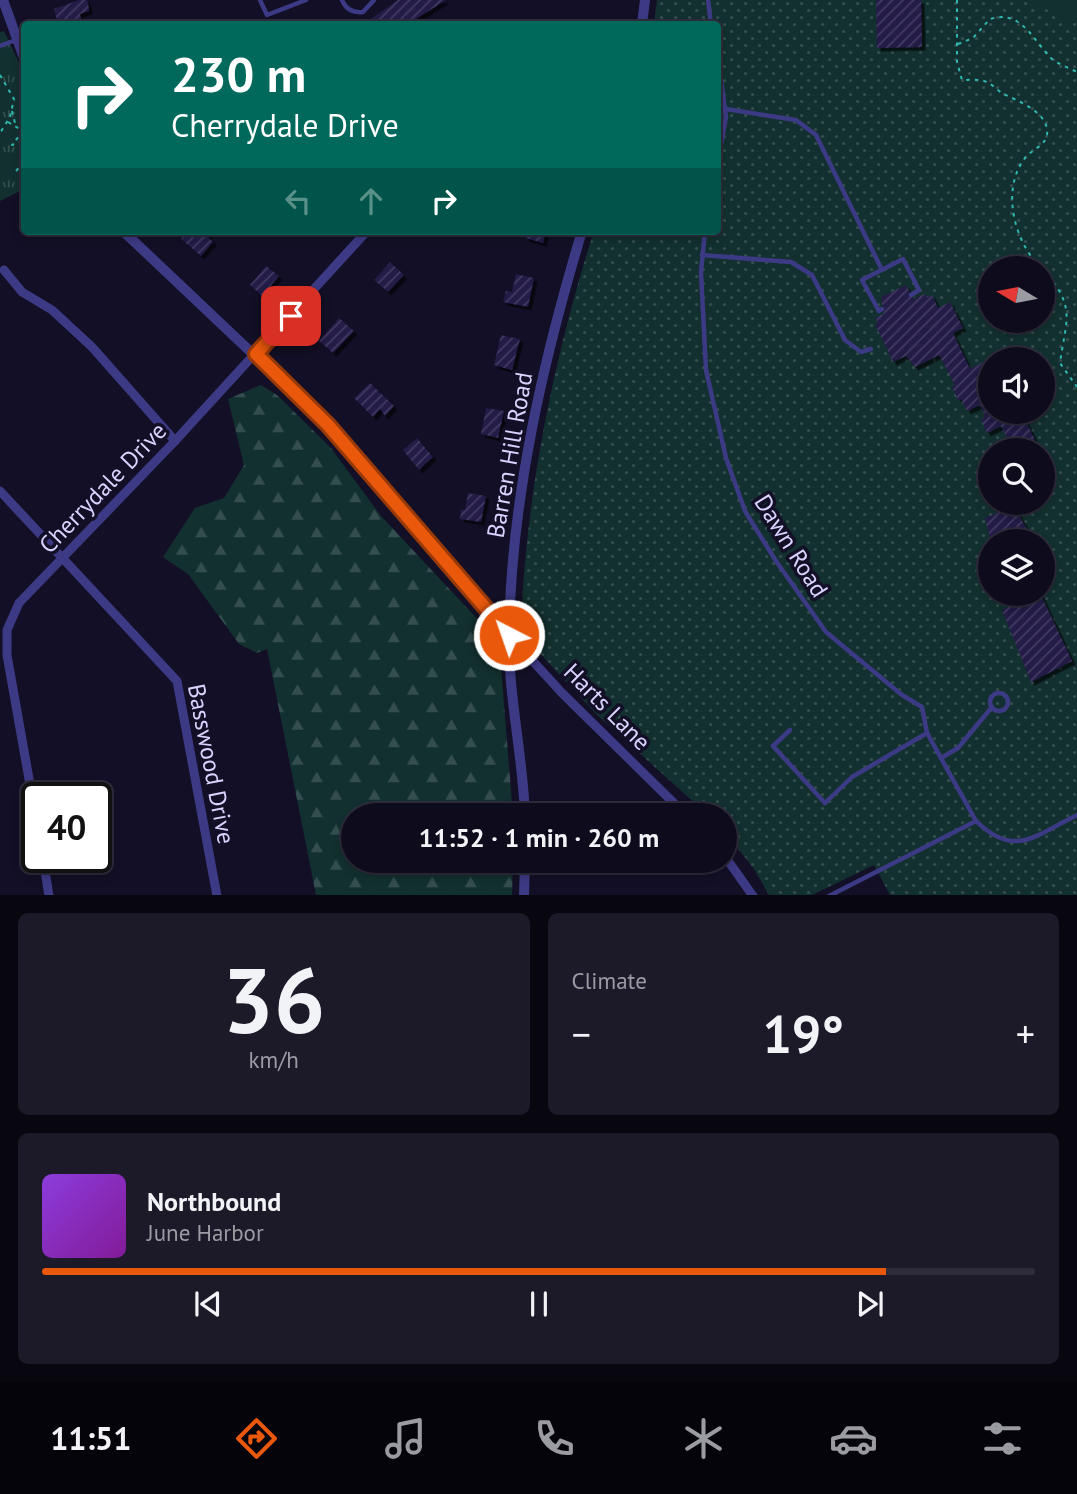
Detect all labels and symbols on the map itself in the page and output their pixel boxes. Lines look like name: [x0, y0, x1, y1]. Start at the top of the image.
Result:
north arrow: [978, 256, 1055, 332]
pin: [261, 286, 321, 346]
street label: Barren Hill Road: [480, 370, 539, 540]
street label: Cherrydale Drive: [32, 415, 173, 560]
street label: Dawn Road: [748, 489, 835, 603]
position arrow: [472, 598, 546, 672]
street label: Harts Lane: [557, 657, 657, 757]
street label: Basswood Drive: [181, 681, 242, 847]
speed limit sign: 40: [21, 782, 112, 873]

